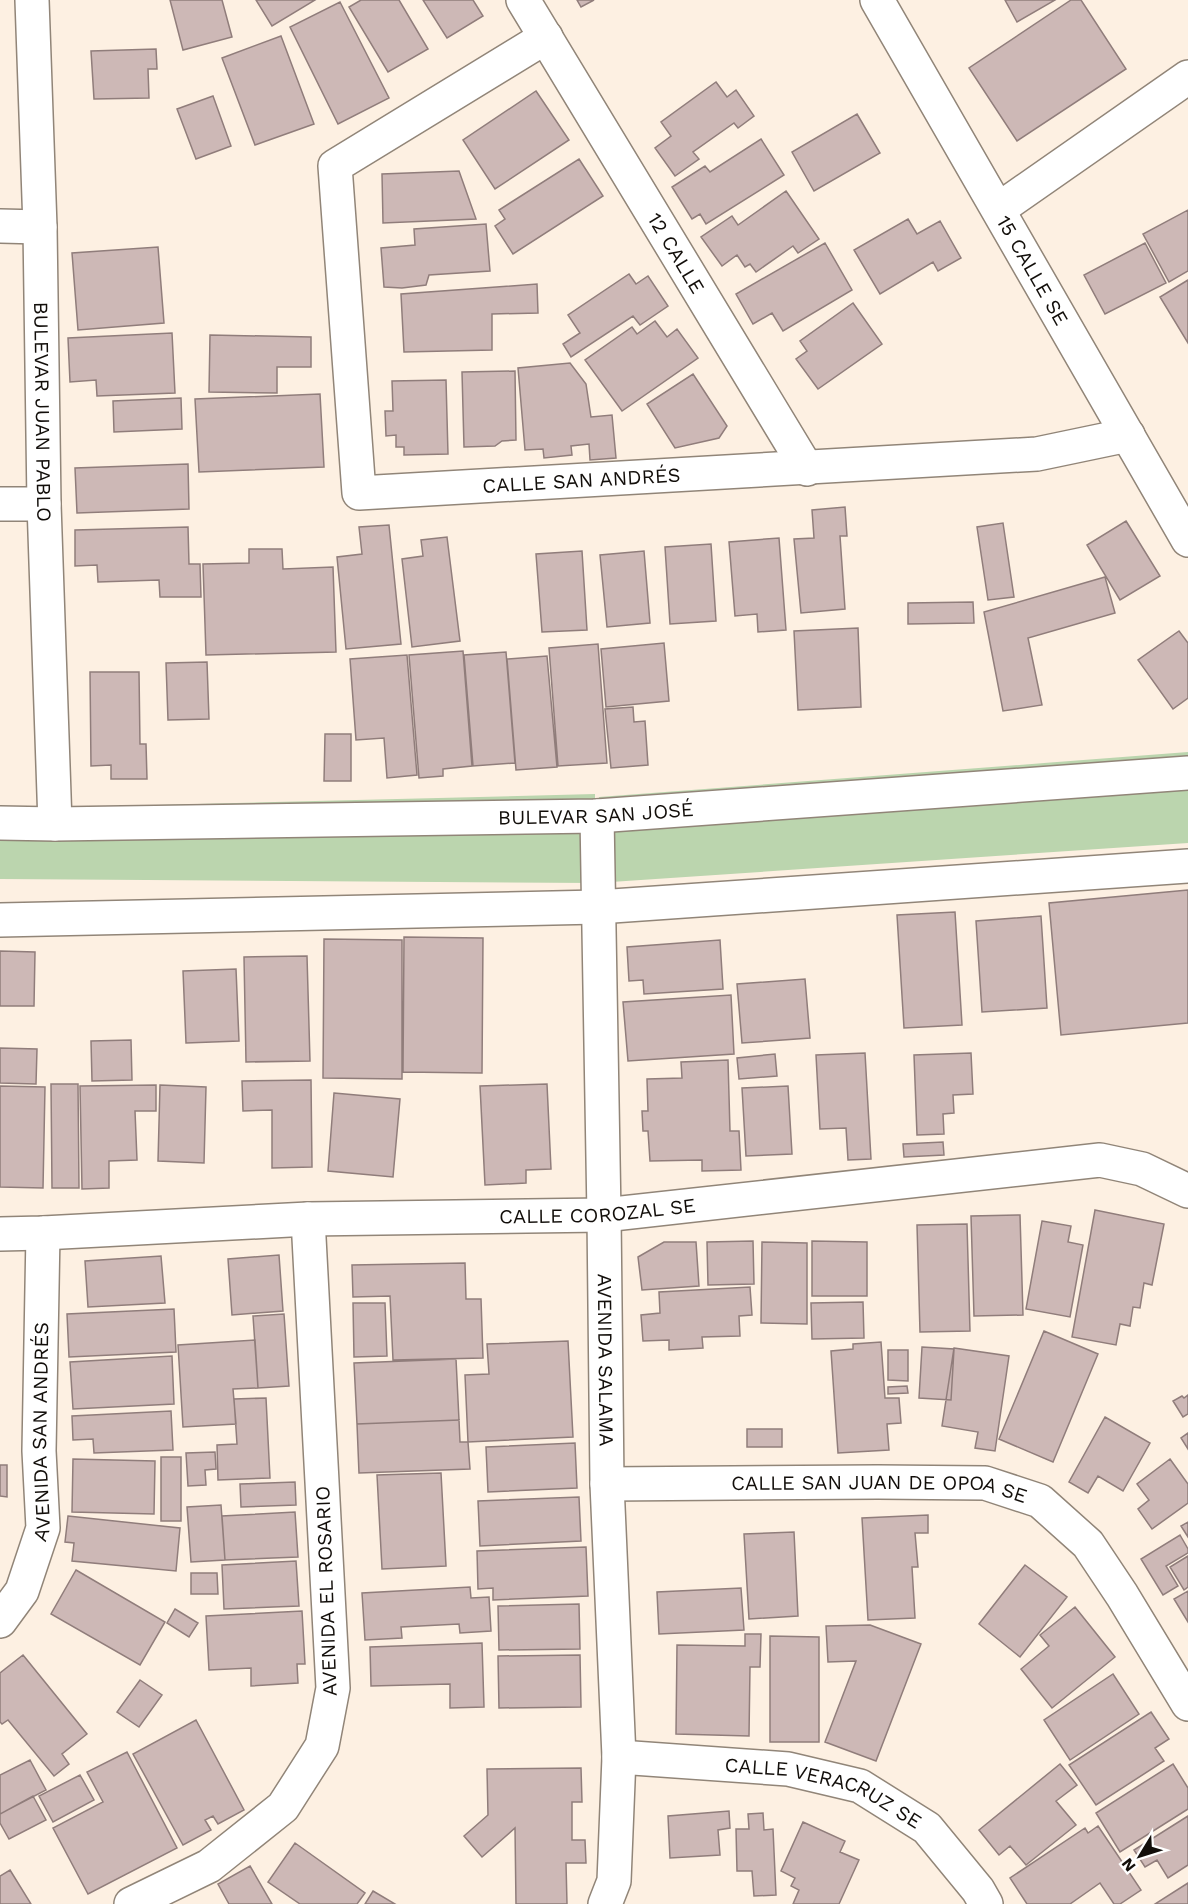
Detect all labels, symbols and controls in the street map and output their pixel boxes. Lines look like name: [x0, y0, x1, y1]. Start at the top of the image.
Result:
street label: 12 CALLE: [643, 209, 710, 298]
street label: 15 CALLE SE: [992, 211, 1074, 329]
street label: BULEVAR JUAN PABLO: [29, 302, 57, 522]
street label: CALLE SAN ANDRÉS: [482, 463, 681, 498]
street label: BULEVAR SAN JOSÉ: [498, 797, 694, 829]
street label: CALLE COROZAL SE: [499, 1193, 697, 1228]
street label: AVENIDA SALAMA: [593, 1273, 619, 1446]
street label: AVENIDA SAN ANDRÉS: [27, 1322, 55, 1544]
street label: CALLE SAN JUAN DE OPOA SE: [731, 1470, 1030, 1508]
street label: AVENIDA EL ROSARIO: [310, 1485, 342, 1697]
street label: CALLE VERACRUZ SE: [724, 1753, 926, 1834]
north arrow: [1110, 1826, 1170, 1886]
text: N: [1117, 1854, 1140, 1875]

